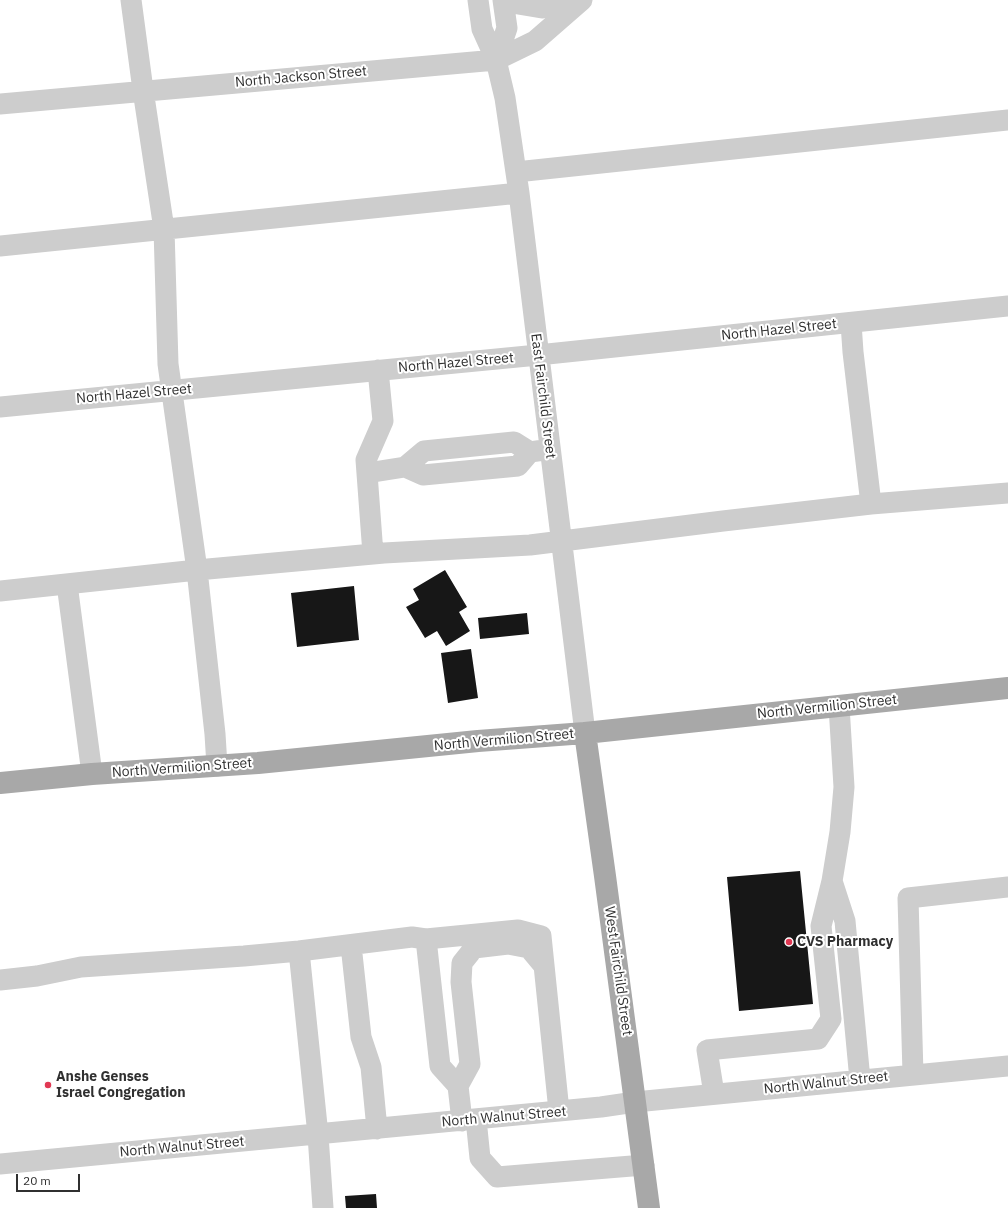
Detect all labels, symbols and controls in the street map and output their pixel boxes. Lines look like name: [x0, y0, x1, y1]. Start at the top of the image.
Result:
street label: North Jackson Street: [234, 63, 368, 91]
street label: North Hazel Street: [720, 316, 838, 344]
street label: East Fairchild Street: [527, 332, 559, 460]
street label: North Hazel Street: [397, 350, 515, 376]
street label: North Hazel Street: [75, 381, 193, 407]
street label: North Vermilion Street: [756, 691, 898, 723]
street label: North Vermilion Street: [433, 726, 575, 754]
street label: North Vermilion Street: [111, 755, 253, 781]
street label: West Fairchild Street: [601, 905, 635, 1037]
place label: CVS Pharmacy: [797, 934, 893, 950]
marker: CVS Pharmacy: [784, 937, 794, 947]
street label: North Walnut Street: [763, 1068, 889, 1098]
place label: Anshe Genses Israel Congregation: [56, 1069, 186, 1102]
marker: Anshe Genses Israel Congregation: [43, 1080, 53, 1090]
street label: North Walnut Street: [441, 1103, 567, 1131]
street label: North Walnut Street: [119, 1133, 245, 1161]
scale bar: [18, 1166, 82, 1192]
text: 20 m: [23, 1173, 51, 1188]

